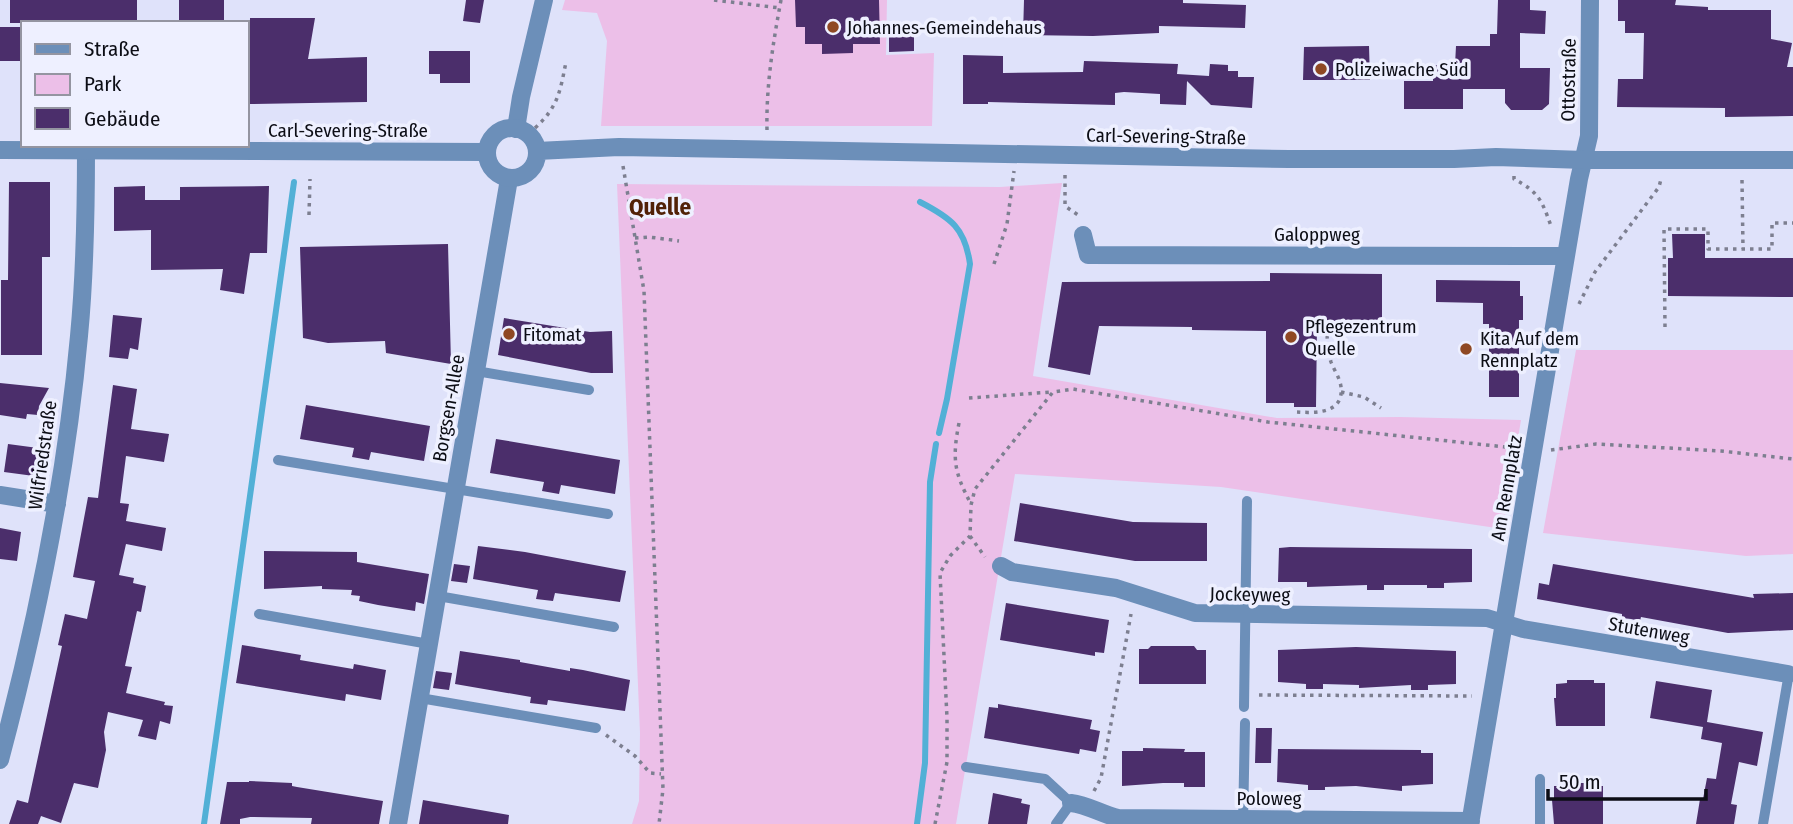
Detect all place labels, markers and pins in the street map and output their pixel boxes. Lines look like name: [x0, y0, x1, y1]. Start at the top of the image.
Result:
place label: Johannes-Gemeindehaus: [847, 16, 1042, 39]
marker: Johannes-Gemeindehaus: [825, 19, 841, 35]
place label: Polizeiwache Süd: [1335, 58, 1469, 81]
marker: Polizeiwache Süd: [1313, 61, 1329, 77]
place label: Pflegezentrum Quelle: [1305, 315, 1417, 360]
place label: Fitomat: [523, 323, 582, 346]
marker: Fitomat: [501, 326, 517, 342]
place label: Kita Auf dem Rennplatz: [1480, 327, 1579, 372]
marker: Pflegezentrum Quelle: [1283, 329, 1299, 345]
marker: Kita Auf dem Rennplatz: [1458, 341, 1474, 357]

